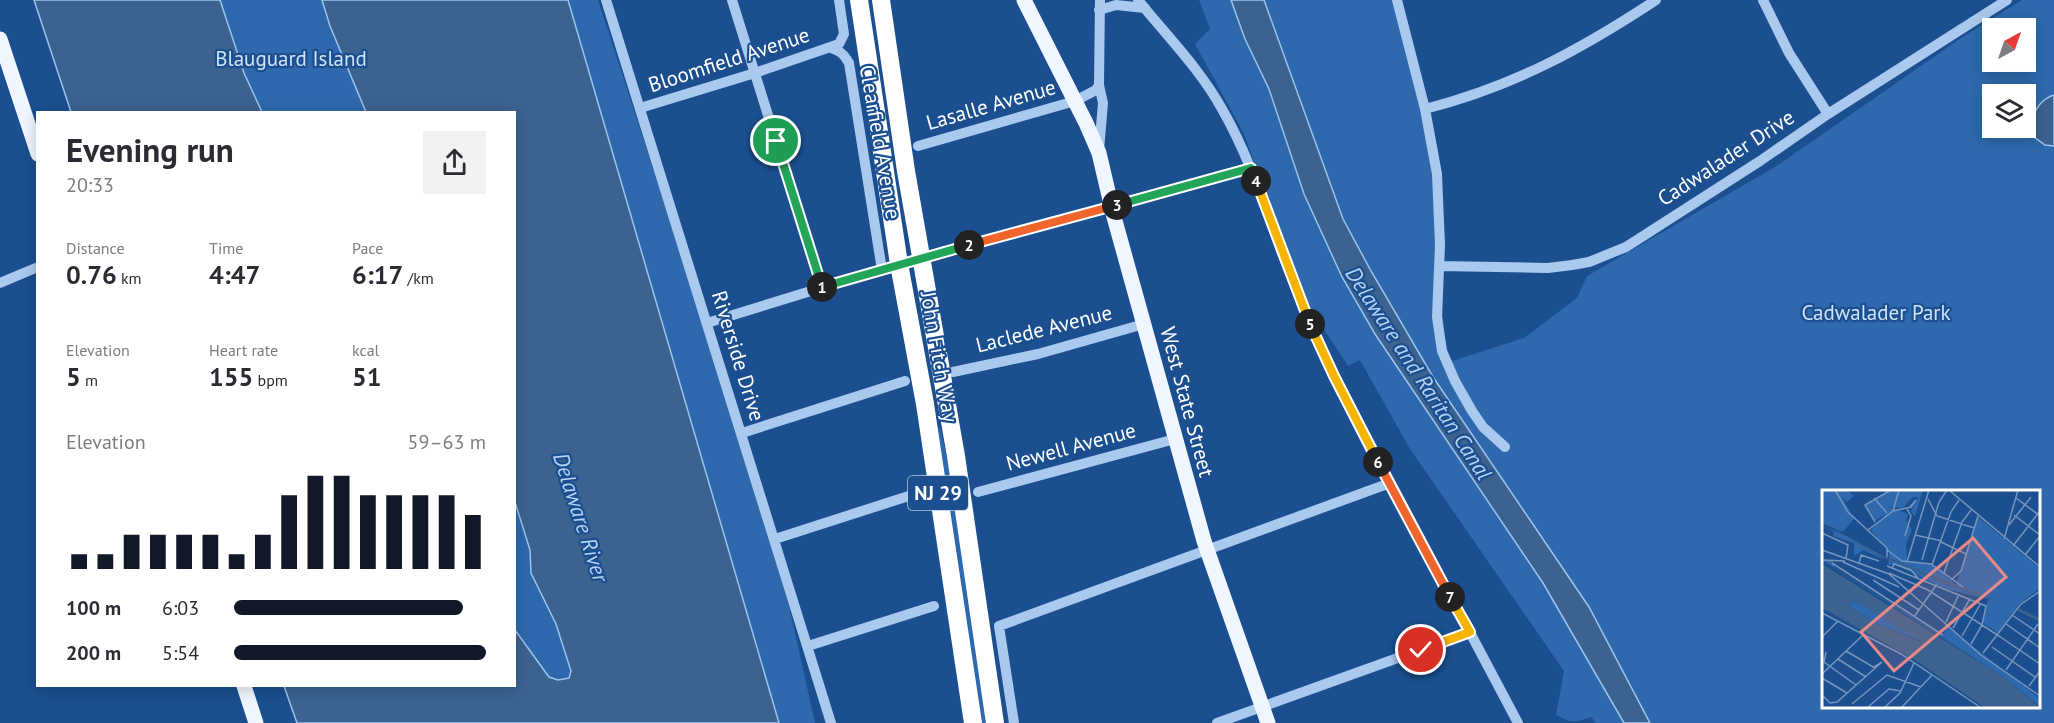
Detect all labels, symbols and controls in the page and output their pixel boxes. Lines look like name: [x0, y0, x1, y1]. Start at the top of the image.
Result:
north arrow: [1982, 18, 2036, 72]
map controls: [1982, 18, 2036, 138]
street label: Bloomfield Avenue: [645, 21, 813, 98]
park label: Blauguard Island: [215, 45, 367, 72]
street label: Clearfield Avenue: [854, 63, 907, 221]
street label: Lasalle Avenue: [923, 73, 1059, 136]
button: layers: [1982, 84, 2036, 138]
street label: Cadwalader Drive: [1652, 103, 1799, 212]
pin: [750, 115, 801, 166]
icon: arrive: [759, 124, 792, 157]
text: Evening run: [66, 128, 234, 171]
button: share: [423, 131, 486, 194]
pin: 4: [1241, 166, 1271, 196]
text: 4: [1251, 171, 1261, 191]
text: 20:33: [66, 172, 114, 198]
pin: 3: [1102, 190, 1132, 220]
text: 3: [1112, 195, 1122, 215]
pin: 2: [954, 230, 984, 260]
text: 2: [964, 235, 974, 255]
text: Distance: [66, 238, 125, 258]
text: Time: [209, 238, 243, 258]
text: Pace: [352, 238, 383, 258]
text: 0.76: [66, 258, 117, 291]
text: 4:47: [209, 258, 260, 291]
text: 6:17: [352, 258, 403, 291]
water label: Delaware and Raritan Canal: [1339, 261, 1499, 485]
text: km: [117, 268, 142, 288]
text: /km: [403, 268, 434, 288]
pin: 1: [807, 272, 837, 302]
text: 1: [817, 277, 827, 297]
street label: Riverside Drive: [706, 287, 771, 424]
street label: John Fitch Way: [915, 288, 964, 425]
street label: Laclede Avenue: [973, 299, 1115, 359]
park label: Cadwalader Park: [1801, 299, 1951, 326]
pin: 5: [1295, 309, 1325, 339]
text: 5: [1305, 314, 1315, 334]
street label: West State Street: [1154, 324, 1220, 480]
text: Elevation: [66, 340, 130, 360]
text: Heart rate: [209, 340, 278, 360]
text: kcal: [352, 340, 379, 360]
text: 5: [66, 360, 81, 393]
text: 155: [209, 360, 253, 393]
text: 51: [352, 360, 381, 393]
text: m: [81, 370, 98, 390]
text: bpm: [253, 370, 288, 390]
street label: Newell Avenue: [1003, 416, 1139, 477]
text: Elevation: [66, 429, 146, 455]
text: 59–63 m: [408, 429, 486, 455]
pin: 6: [1363, 447, 1393, 477]
water label: Delaware River: [547, 449, 616, 587]
text: 6: [1373, 452, 1383, 472]
road number: NJ 29: [908, 476, 968, 510]
inset map: [1822, 490, 2039, 708]
pin: 7: [1435, 582, 1465, 612]
text: 7: [1445, 587, 1455, 607]
text: 100 m: [66, 595, 121, 621]
text: 6:03: [162, 595, 199, 621]
pin: [1395, 624, 1446, 675]
icon: check: [1404, 633, 1437, 666]
text: 200 m: [66, 640, 121, 666]
text: 5:54: [162, 640, 199, 666]

